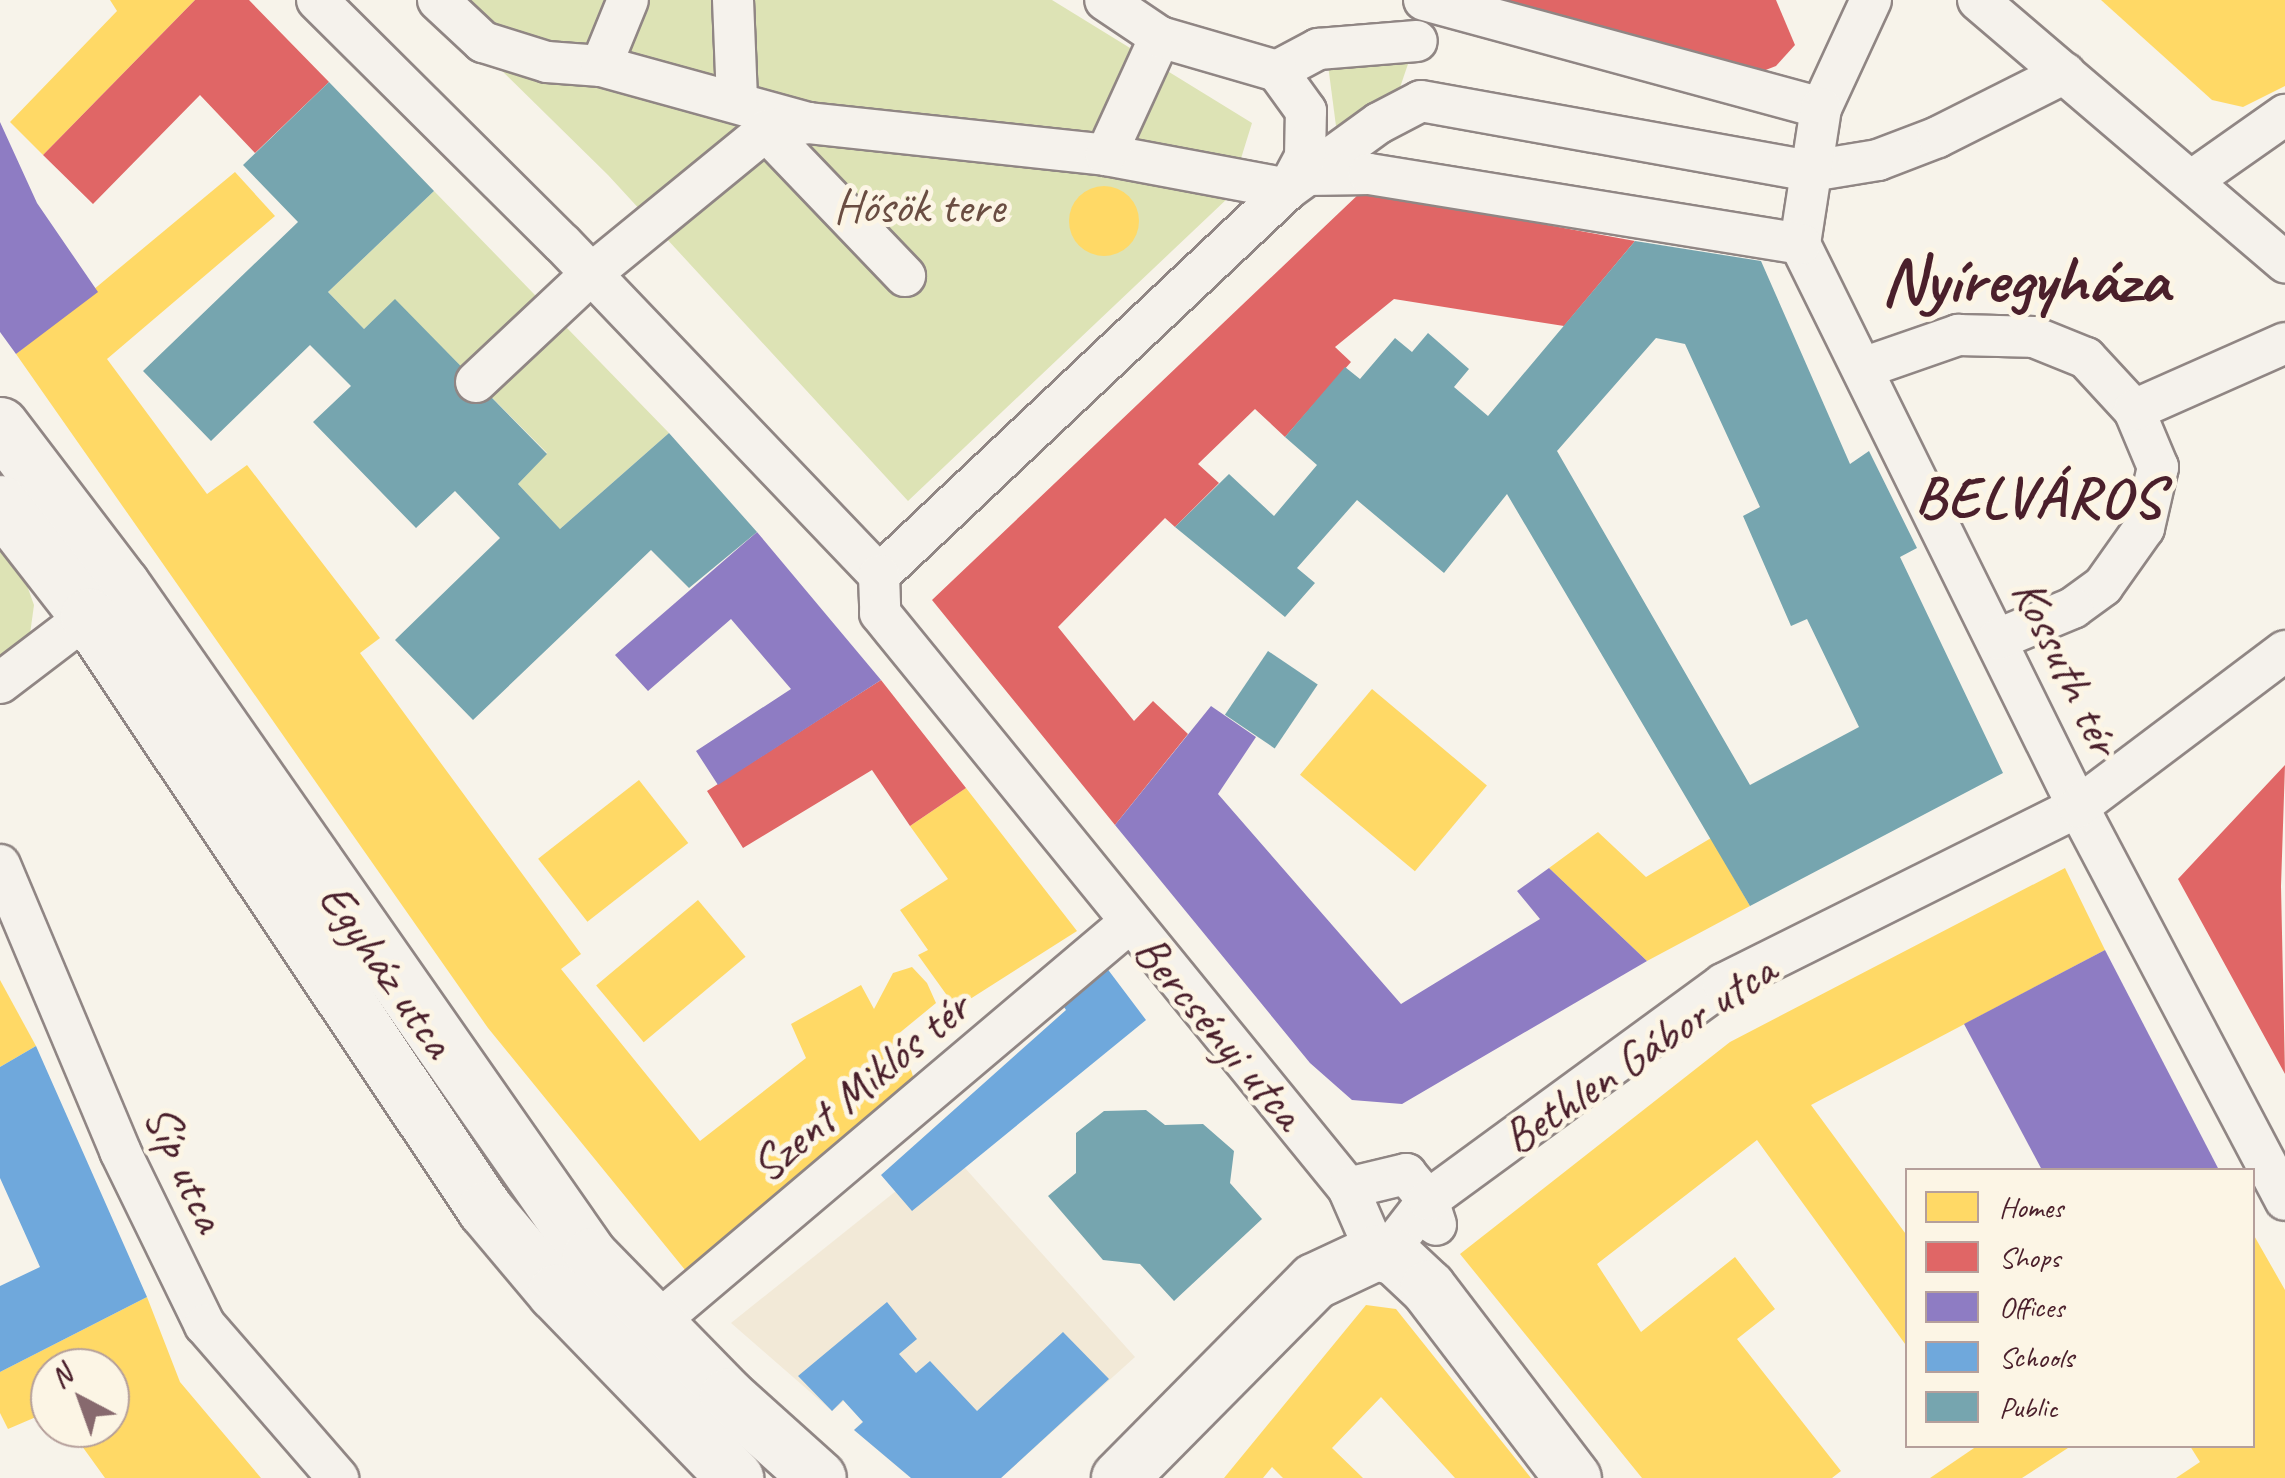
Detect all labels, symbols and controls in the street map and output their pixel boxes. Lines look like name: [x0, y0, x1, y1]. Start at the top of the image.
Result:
park label: Hősök tere: [834, 178, 1004, 236]
district label: Nyíregyháza: [1881, 239, 2169, 321]
district label: BELVÁROS: [1915, 462, 2163, 532]
street label: Kossuth tér: [1999, 570, 2133, 764]
street label: Egyház utca: [307, 872, 467, 1068]
street label: Bercsényi utca: [1121, 923, 1317, 1141]
street label: Bethlen Gábor utca: [1492, 942, 1786, 1166]
street label: Szent Miklós tér: [739, 979, 981, 1195]
street label: Síp utca: [131, 1096, 239, 1240]
legend: [1905, 1168, 2255, 1448]
text: Homes: [1999, 1188, 2063, 1226]
text: Shops: [1999, 1238, 2060, 1276]
text: Offices: [1999, 1288, 2064, 1326]
text: Schools: [1999, 1338, 2074, 1376]
north arrow: [30, 1348, 130, 1448]
text: N: [43, 1358, 79, 1395]
text: Public: [1999, 1388, 2058, 1426]

